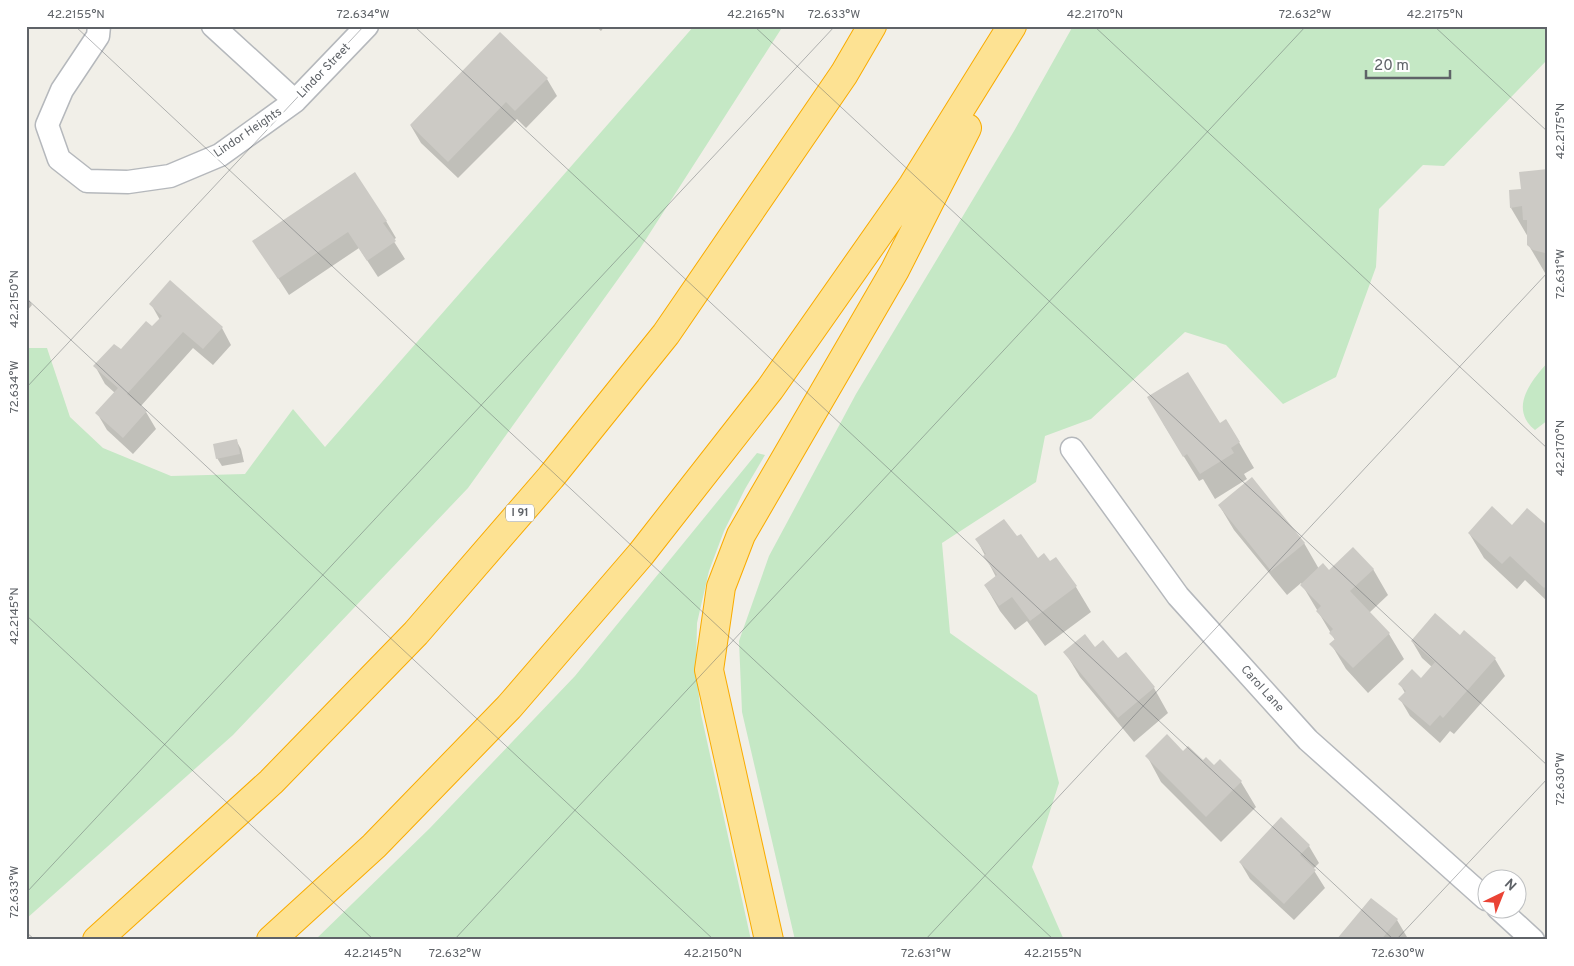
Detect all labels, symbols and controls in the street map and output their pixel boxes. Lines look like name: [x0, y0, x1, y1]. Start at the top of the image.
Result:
text: 42.2155°N: [47, 7, 105, 23]
text: 72.634°W: [337, 7, 389, 23]
text: 42.2165°N: [727, 7, 785, 23]
text: 72.633°W: [808, 7, 860, 23]
text: 42.2170°N: [1067, 7, 1123, 23]
text: 72.632°W: [1279, 7, 1331, 23]
text: 42.2175°N: [1407, 7, 1463, 23]
street label: Lindor Street: [294, 40, 354, 102]
scale bar: [1366, 48, 1450, 80]
text: 20 m: [1374, 57, 1409, 76]
text: 42.2175°N: [1553, 103, 1569, 159]
street label: Lindor Heights: [211, 104, 285, 162]
text: 72.631°W: [1553, 249, 1569, 299]
text: 42.2150°N: [7, 270, 23, 328]
text: 72.634°W: [7, 361, 23, 413]
text: 42.2170°N: [1553, 420, 1569, 476]
road number: I 91: [506, 504, 534, 522]
text: 42.2145°N: [7, 587, 23, 645]
street label: Carol Lane: [1237, 662, 1287, 716]
text: 72.630°W: [1553, 752, 1569, 806]
text: 72.633°W: [7, 866, 23, 918]
north arrow: [1476, 868, 1526, 918]
text: N: [1500, 876, 1519, 895]
text: 42.2145°N: [344, 946, 402, 962]
text: 72.632°W: [429, 946, 481, 962]
text: 42.2150°N: [684, 946, 742, 962]
text: 72.631°W: [901, 946, 951, 962]
text: 42.2155°N: [1024, 946, 1082, 962]
text: 72.630°W: [1371, 946, 1425, 962]

